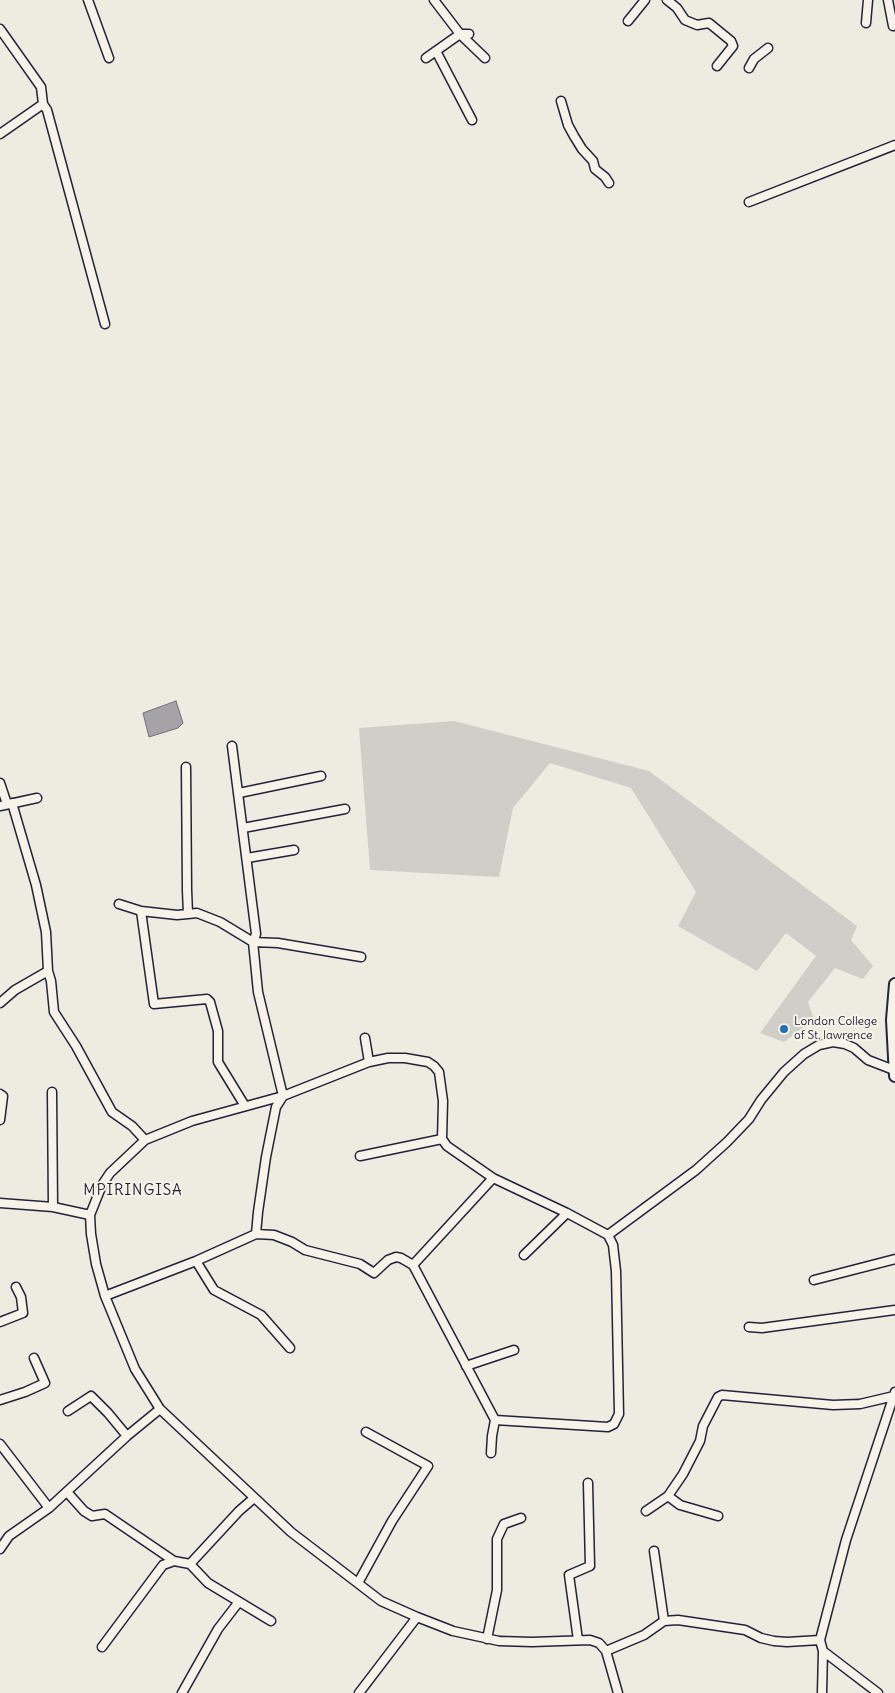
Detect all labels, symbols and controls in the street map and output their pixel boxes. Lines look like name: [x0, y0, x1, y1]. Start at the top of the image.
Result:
place label: London College of St. lawrence: [794, 1015, 877, 1043]
marker: London College of St. lawrence: [778, 1023, 790, 1035]
district label: MPIRINGISA: [82, 1182, 184, 1200]

